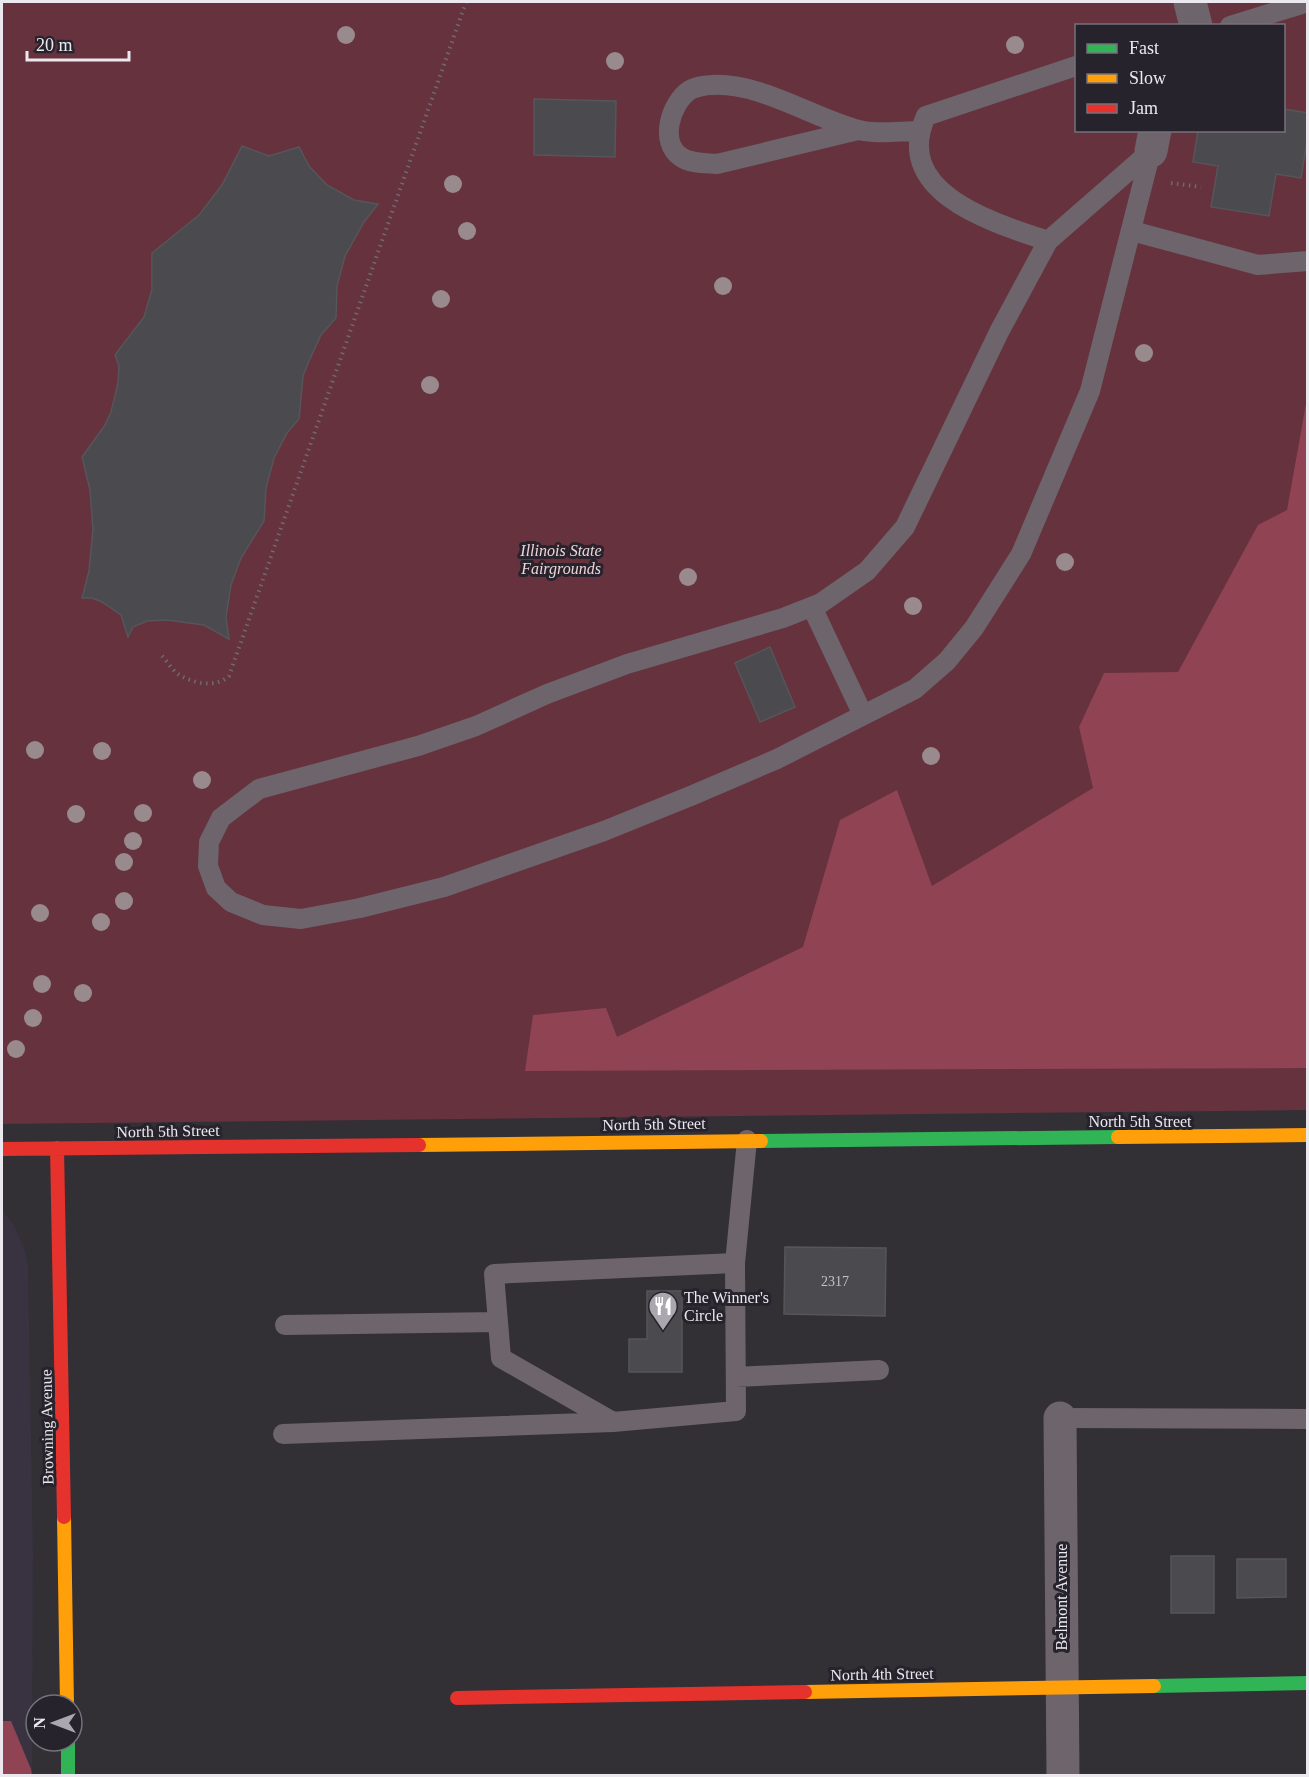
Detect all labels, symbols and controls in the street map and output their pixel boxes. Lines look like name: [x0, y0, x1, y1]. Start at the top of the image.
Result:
scale bar: [27, 24, 129, 62]
legend: [1075, 24, 1285, 132]
text: 20 m: [36, 35, 73, 55]
text: Fast: [1129, 38, 1159, 58]
text: Slow: [1129, 68, 1166, 88]
text: Jam: [1129, 98, 1158, 118]
park label: Illinois State Fairgrounds: [519, 542, 602, 578]
street label: North 5th Street: [1088, 1113, 1192, 1130]
street label: North 5th Street: [602, 1115, 706, 1133]
street label: North 5th Street: [116, 1122, 220, 1140]
house number: 2317: [821, 1274, 849, 1289]
place label: The Winner's Circle: [684, 1289, 769, 1324]
restaurant icon: The Winner's Circle: [647, 1290, 679, 1332]
street label: Browning Avenue: [37, 1369, 58, 1485]
street label: Belmont Avenue: [1053, 1544, 1070, 1650]
street label: North 4th Street: [830, 1665, 934, 1683]
north arrow: [24, 1693, 84, 1753]
text: N: [31, 1717, 48, 1729]

